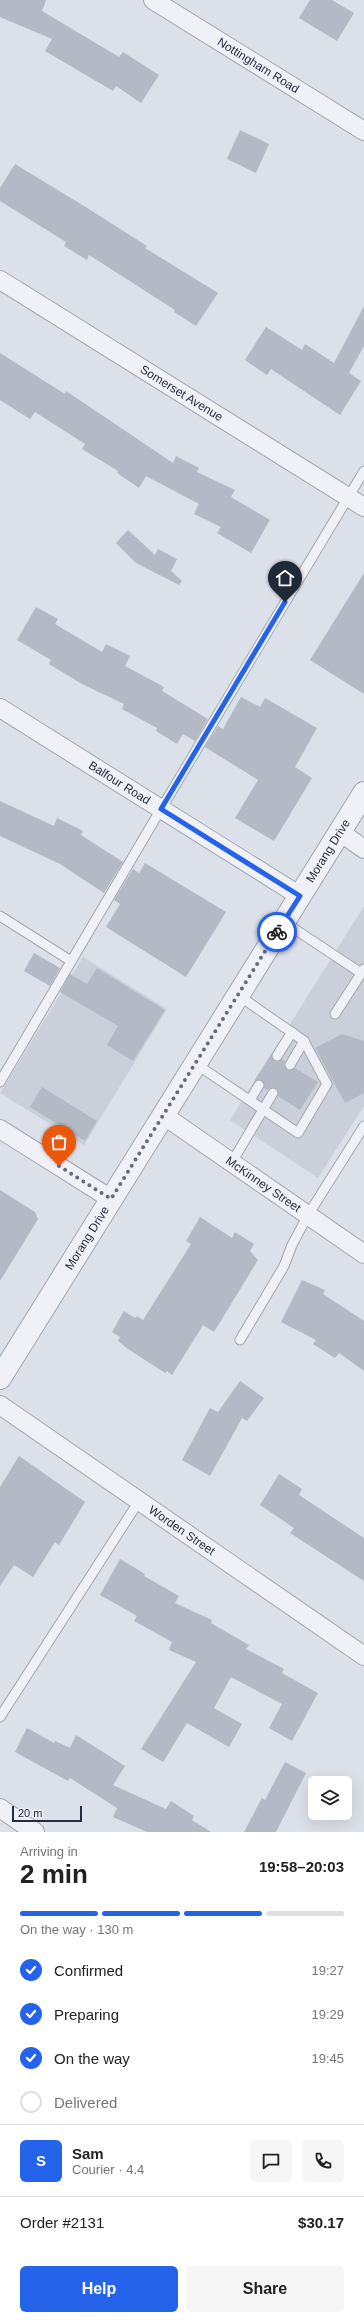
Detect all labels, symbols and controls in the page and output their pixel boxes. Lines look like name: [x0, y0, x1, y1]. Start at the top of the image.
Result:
street label: Nottingham Road: [215, 35, 302, 96]
street label: Somerset Avenue: [138, 362, 226, 424]
pin: [268, 561, 302, 602]
icon: home: [274, 567, 296, 589]
street label: Balfour Road: [86, 758, 153, 807]
street label: Morang Drive: [303, 816, 353, 885]
courier: [257, 912, 297, 952]
icon: bike: [266, 921, 288, 943]
pin: [42, 1125, 76, 1166]
icon: bag: [48, 1131, 70, 1153]
street label: McKinney Street: [223, 1154, 304, 1216]
street label: Morang Drive: [62, 1203, 112, 1272]
street label: Worden Street: [146, 1503, 218, 1559]
map controls: [308, 1776, 352, 1820]
button: layers: [308, 1776, 352, 1820]
scale bar: [12, 1804, 82, 1823]
text: 20 m: [18, 1807, 42, 1819]
text: Arriving in: [20, 1844, 78, 1859]
text: 19:58–20:03: [259, 1858, 344, 1875]
text: 2 min: [20, 1859, 88, 1889]
text: On the way · 130 m: [20, 1922, 133, 1937]
icon: check: [20, 1959, 42, 1981]
text: Confirmed: [54, 1962, 123, 1979]
text: 19:27: [311, 1963, 344, 1978]
icon: check: [20, 2003, 42, 2025]
text: Preparing: [54, 2006, 119, 2023]
text: 19:29: [311, 2007, 344, 2022]
icon: check: [20, 2047, 42, 2069]
text: On the way: [54, 2050, 130, 2067]
text: 19:45: [311, 2051, 344, 2066]
text: Delivered: [54, 2094, 117, 2111]
button: chat: [250, 2140, 292, 2182]
button: phone: [302, 2140, 344, 2182]
text: Sam: [72, 2145, 104, 2162]
text: S: [36, 2152, 46, 2169]
text: Courier · 4.4: [72, 2162, 144, 2177]
text: Order #2131: [20, 2214, 104, 2231]
text: $30.17: [298, 2214, 344, 2231]
button: Help: [20, 2266, 178, 2312]
button: Share: [186, 2266, 344, 2312]

